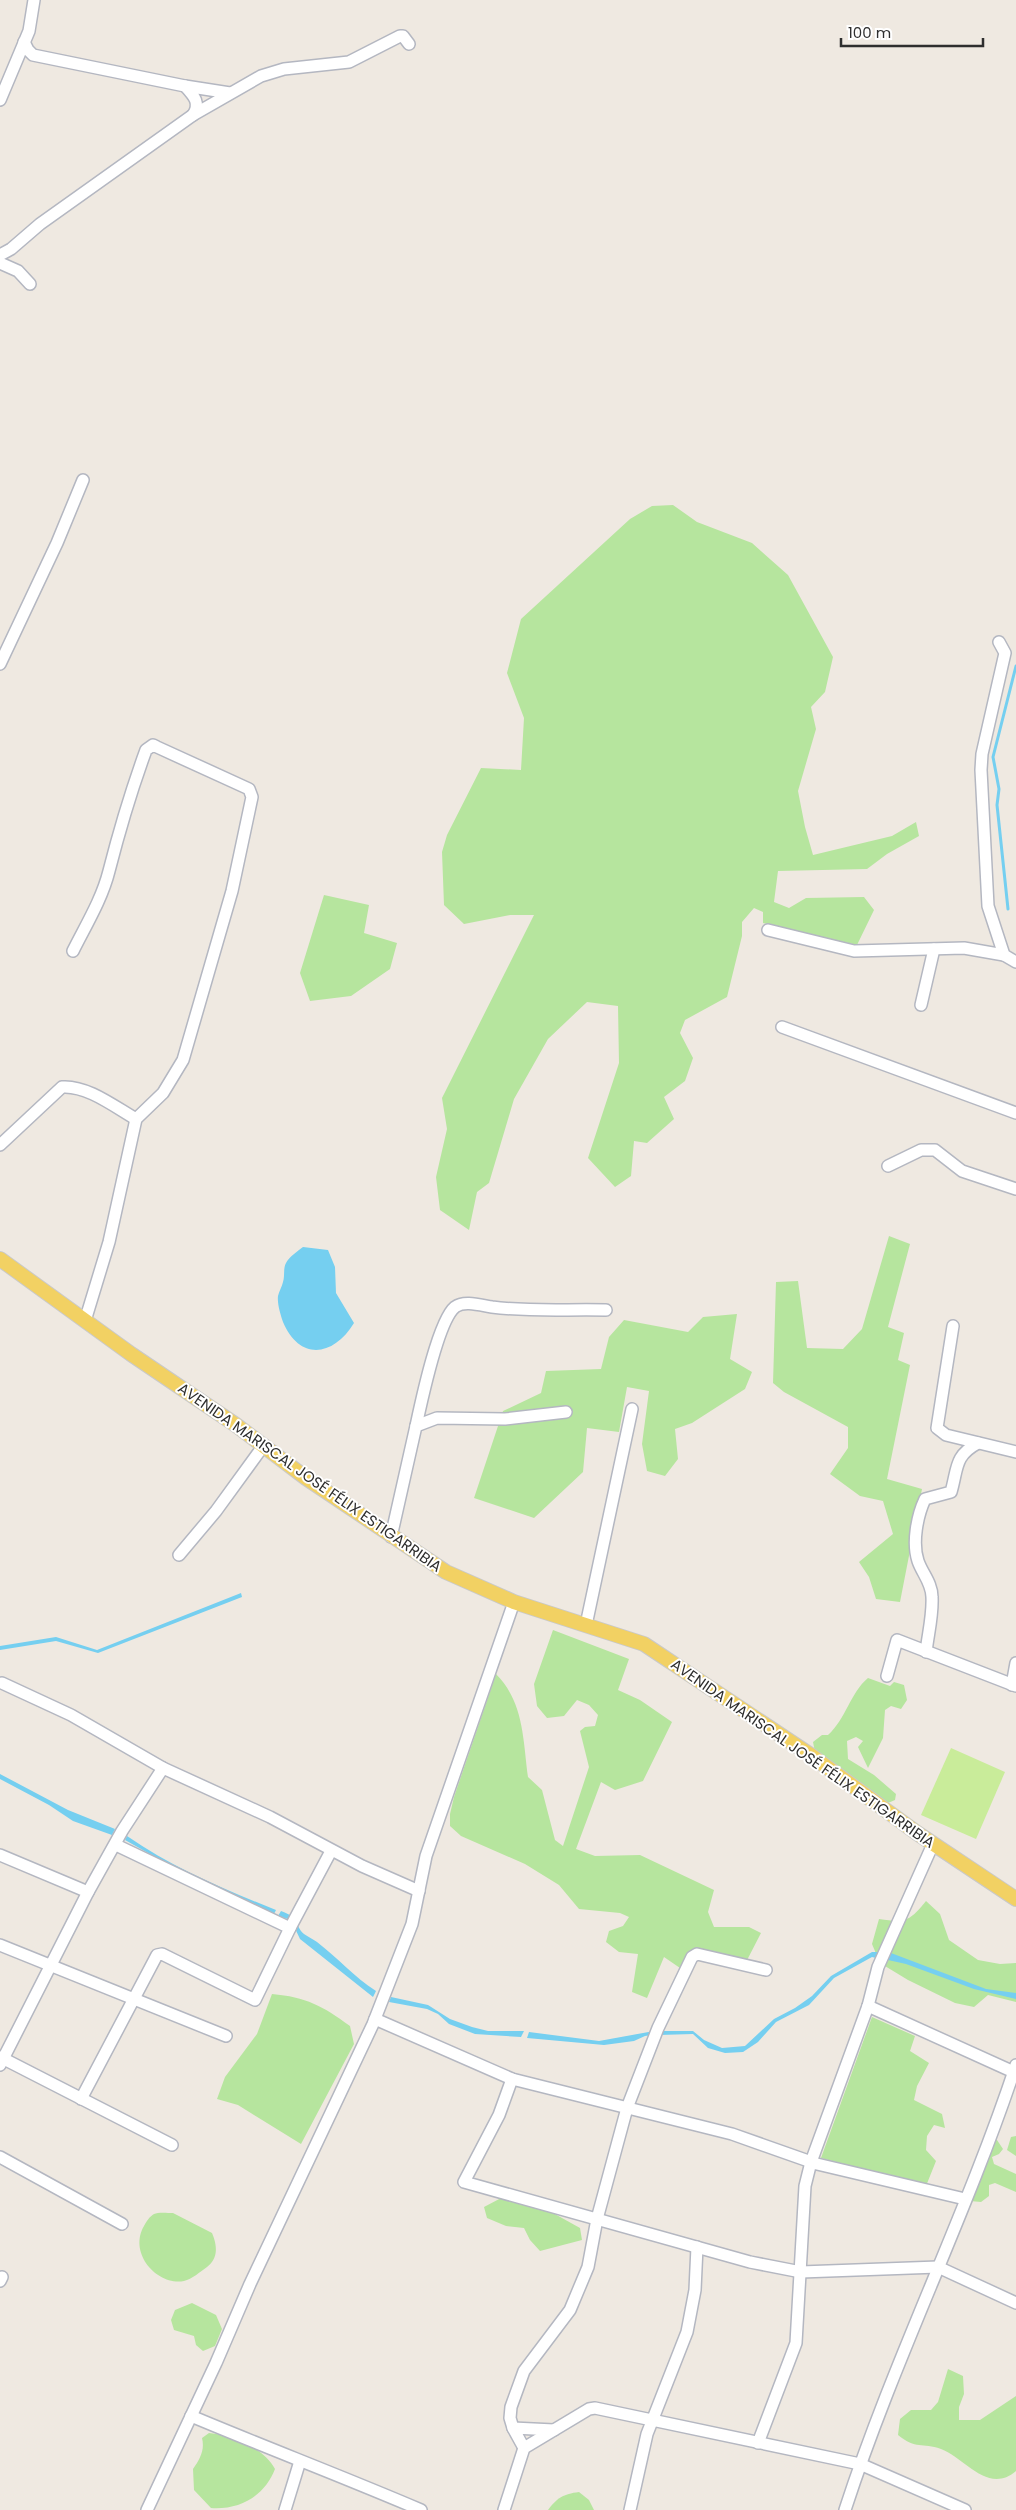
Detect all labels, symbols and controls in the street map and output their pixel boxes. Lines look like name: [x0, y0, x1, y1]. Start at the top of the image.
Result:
scale bar: [841, 15, 984, 47]
text: 100 m: [848, 22, 891, 43]
street label: AVENIDA MARISCAL JOSÉ FÉLIX ESTIGARRIBIA: [174, 1377, 446, 1577]
street label: AVENIDA MARISCAL JOSÉ FÉLIX ESTIGARRIBIA: [667, 1653, 939, 1853]

